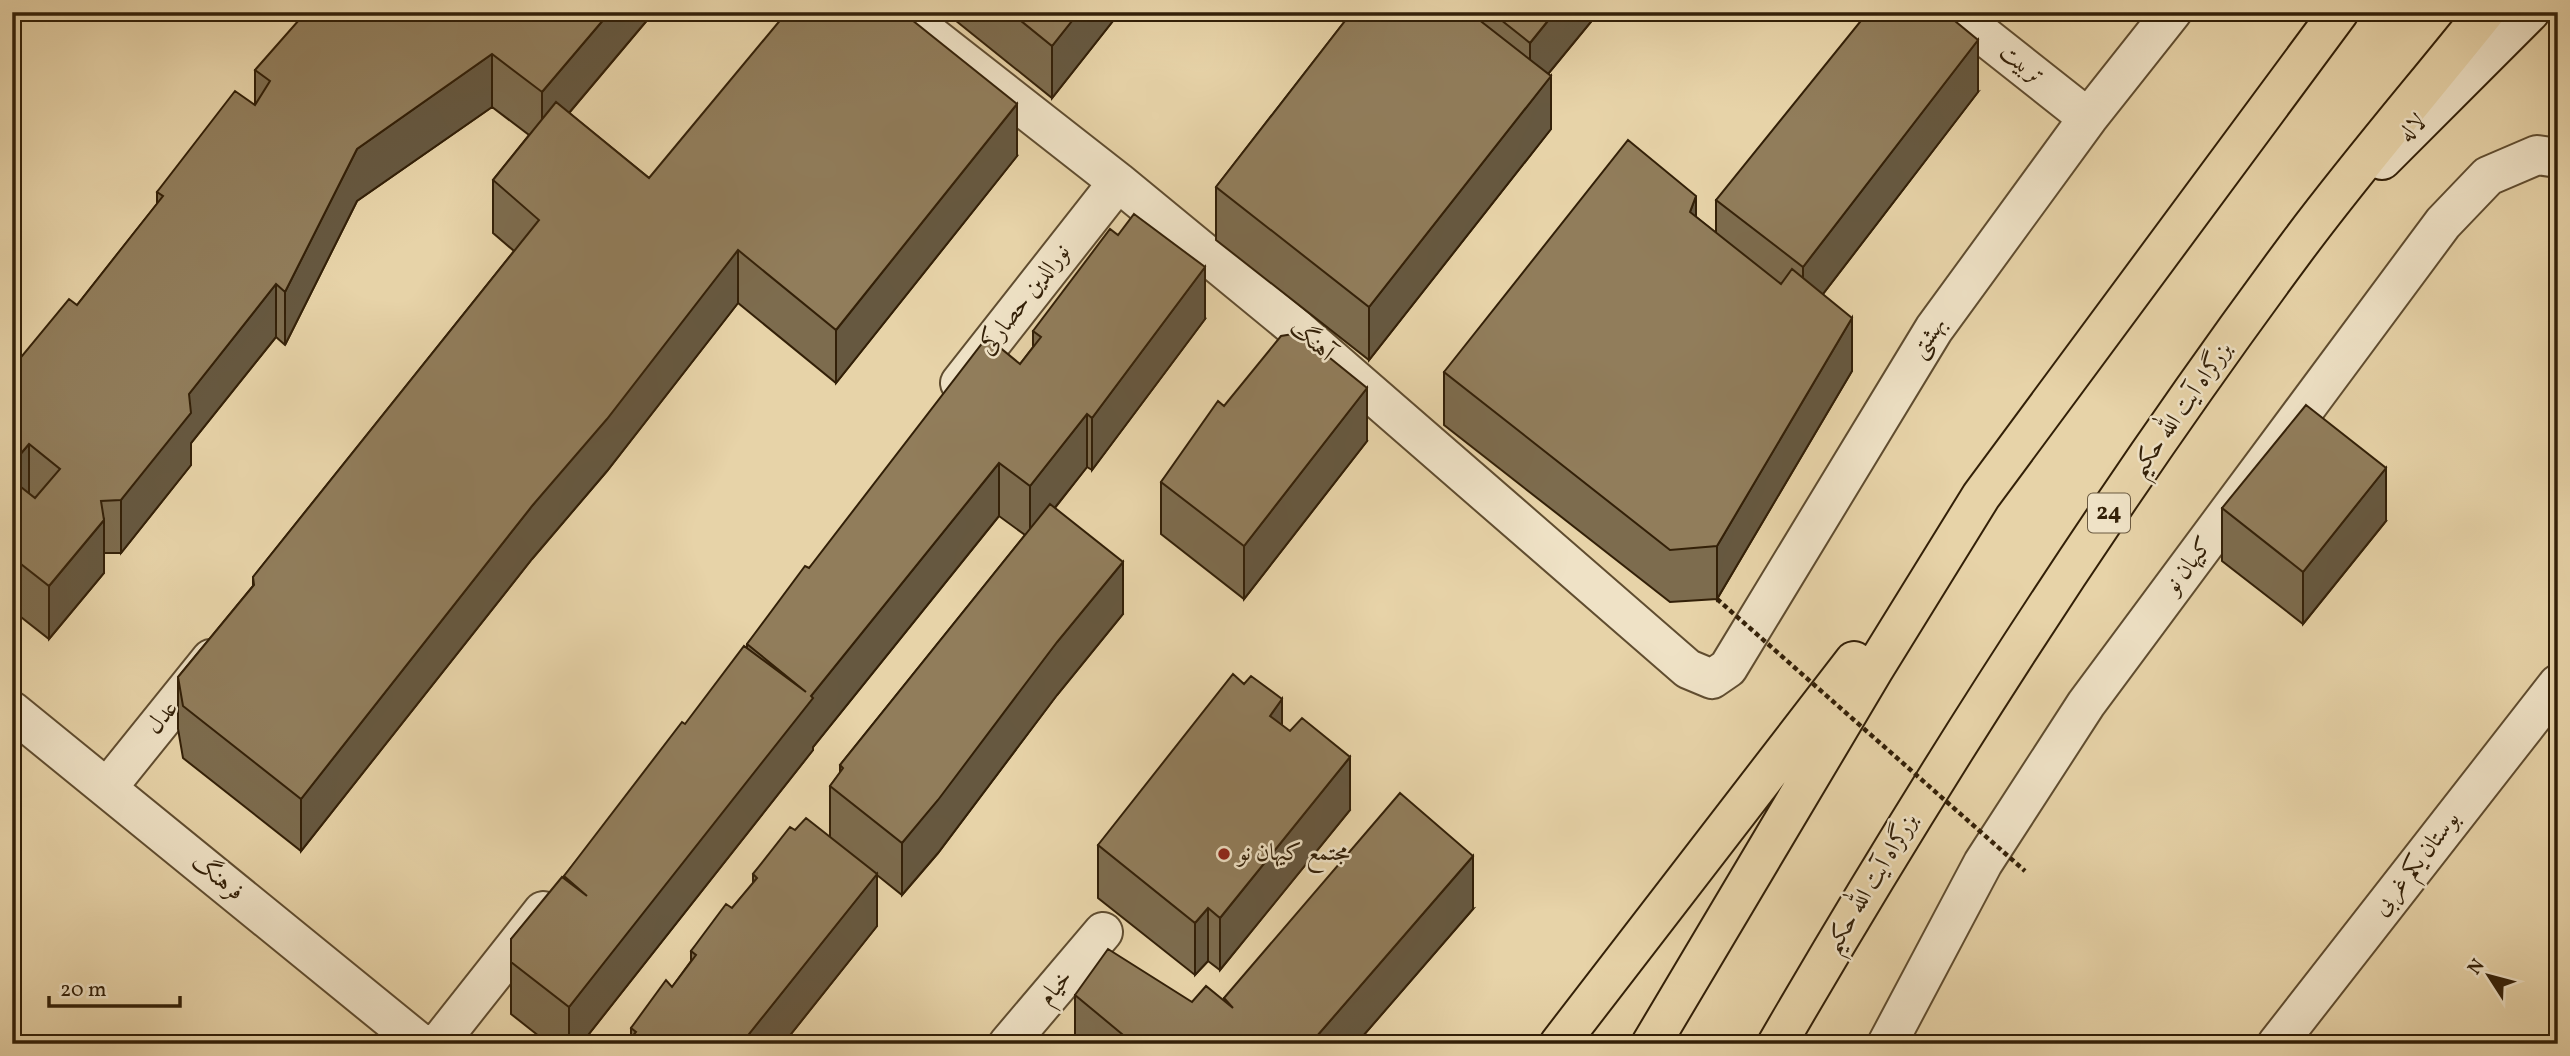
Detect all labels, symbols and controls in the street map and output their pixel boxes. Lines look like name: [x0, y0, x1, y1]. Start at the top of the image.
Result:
street label: تربیت: [1991, 36, 2051, 94]
street label: لاله: [2391, 107, 2435, 151]
street label: نورالدین حصارکی: [971, 237, 1079, 363]
street label: بهشتی: [1903, 310, 1955, 366]
street label: آهنگ: [1281, 312, 1343, 372]
street label: بزرگراه آیت الله حکیم: [2119, 333, 2245, 488]
road number: 24: [2088, 494, 2130, 533]
street label: کیهان نو: [2155, 530, 2222, 603]
street label: عدل: [139, 694, 187, 742]
street label: بوستان یکم غربی: [2365, 804, 2471, 926]
street label: بزرگراه آیت الله حکیم: [1813, 805, 1932, 963]
place label: مجتمع کیهان نو: [1236, 837, 1350, 874]
street label: فرهنگ: [183, 846, 251, 910]
marker: مجتمع کیهان نو: [1216, 846, 1232, 862]
north arrow: [2454, 940, 2524, 1010]
text: N: [2462, 954, 2492, 980]
street label: خیام: [1031, 963, 1083, 1015]
scale bar: [49, 965, 180, 1009]
text: 20 m: [60, 976, 106, 1005]

